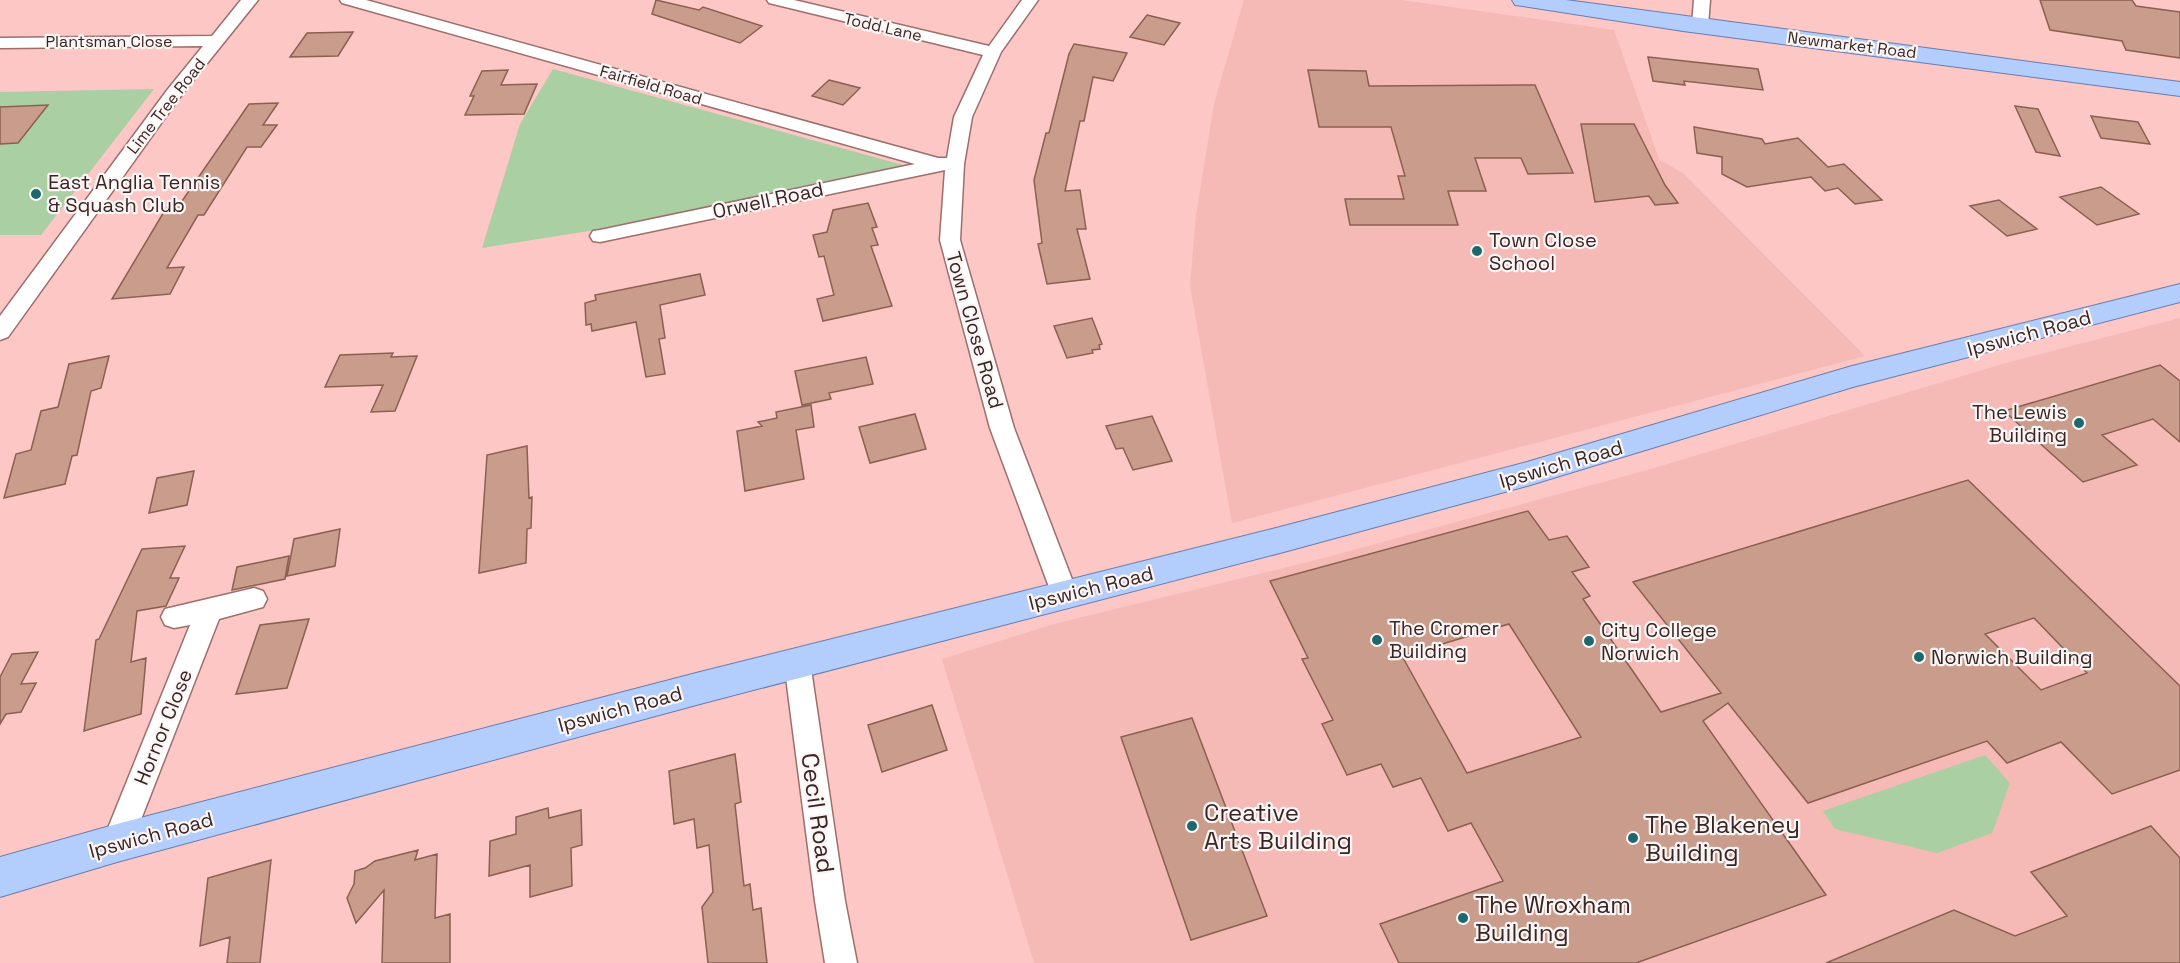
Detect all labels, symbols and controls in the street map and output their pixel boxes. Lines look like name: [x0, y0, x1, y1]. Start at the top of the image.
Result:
street label: Todd Lane: [842, 8, 924, 46]
street label: Newmarket Road: [1786, 27, 1918, 63]
street label: Plantsman Close: [46, 31, 172, 52]
street label: Lime Tree Road: [122, 54, 210, 158]
street label: Fairfield Road: [597, 60, 705, 110]
place label: East Anglia Tennis & Squash Club: [48, 169, 220, 218]
street label: Orwell Road: [710, 176, 826, 224]
marker: East Anglia Tennis & Squash Club: [29, 187, 43, 201]
place label: Town Close School: [1489, 227, 1597, 276]
marker: Town Close School: [1470, 244, 1484, 258]
street label: Town Close Road: [940, 249, 1010, 411]
street label: Ipswich Road: [1964, 304, 2094, 362]
place label: The Lewis Building: [1972, 399, 2067, 448]
marker: The Lewis Building: [2072, 416, 2086, 430]
street label: Ipswich Road: [1496, 434, 1626, 494]
street label: Ipswich Road: [1026, 560, 1156, 616]
place label: The Cromer Building: [1389, 615, 1499, 664]
place label: City College Norwich: [1601, 617, 1717, 666]
marker: The Cromer Building: [1370, 633, 1384, 647]
marker: City College Norwich: [1582, 634, 1596, 648]
place label: Norwich Building: [1931, 644, 2093, 670]
marker: Norwich Building: [1912, 650, 1926, 664]
street label: Hornor Close: [128, 665, 198, 789]
street label: Ipswich Road: [555, 680, 685, 738]
street label: Cecil Road: [794, 751, 842, 875]
place label: Creative Arts Building: [1204, 797, 1352, 856]
street label: Ipswich Road: [86, 806, 216, 864]
place label: The Blakeney Building: [1645, 809, 1800, 868]
marker: Creative Arts Building: [1185, 819, 1199, 833]
marker: The Blakeney Building: [1626, 831, 1640, 845]
place label: The Wroxham Building: [1475, 889, 1631, 948]
marker: The Wroxham Building: [1456, 911, 1470, 925]

